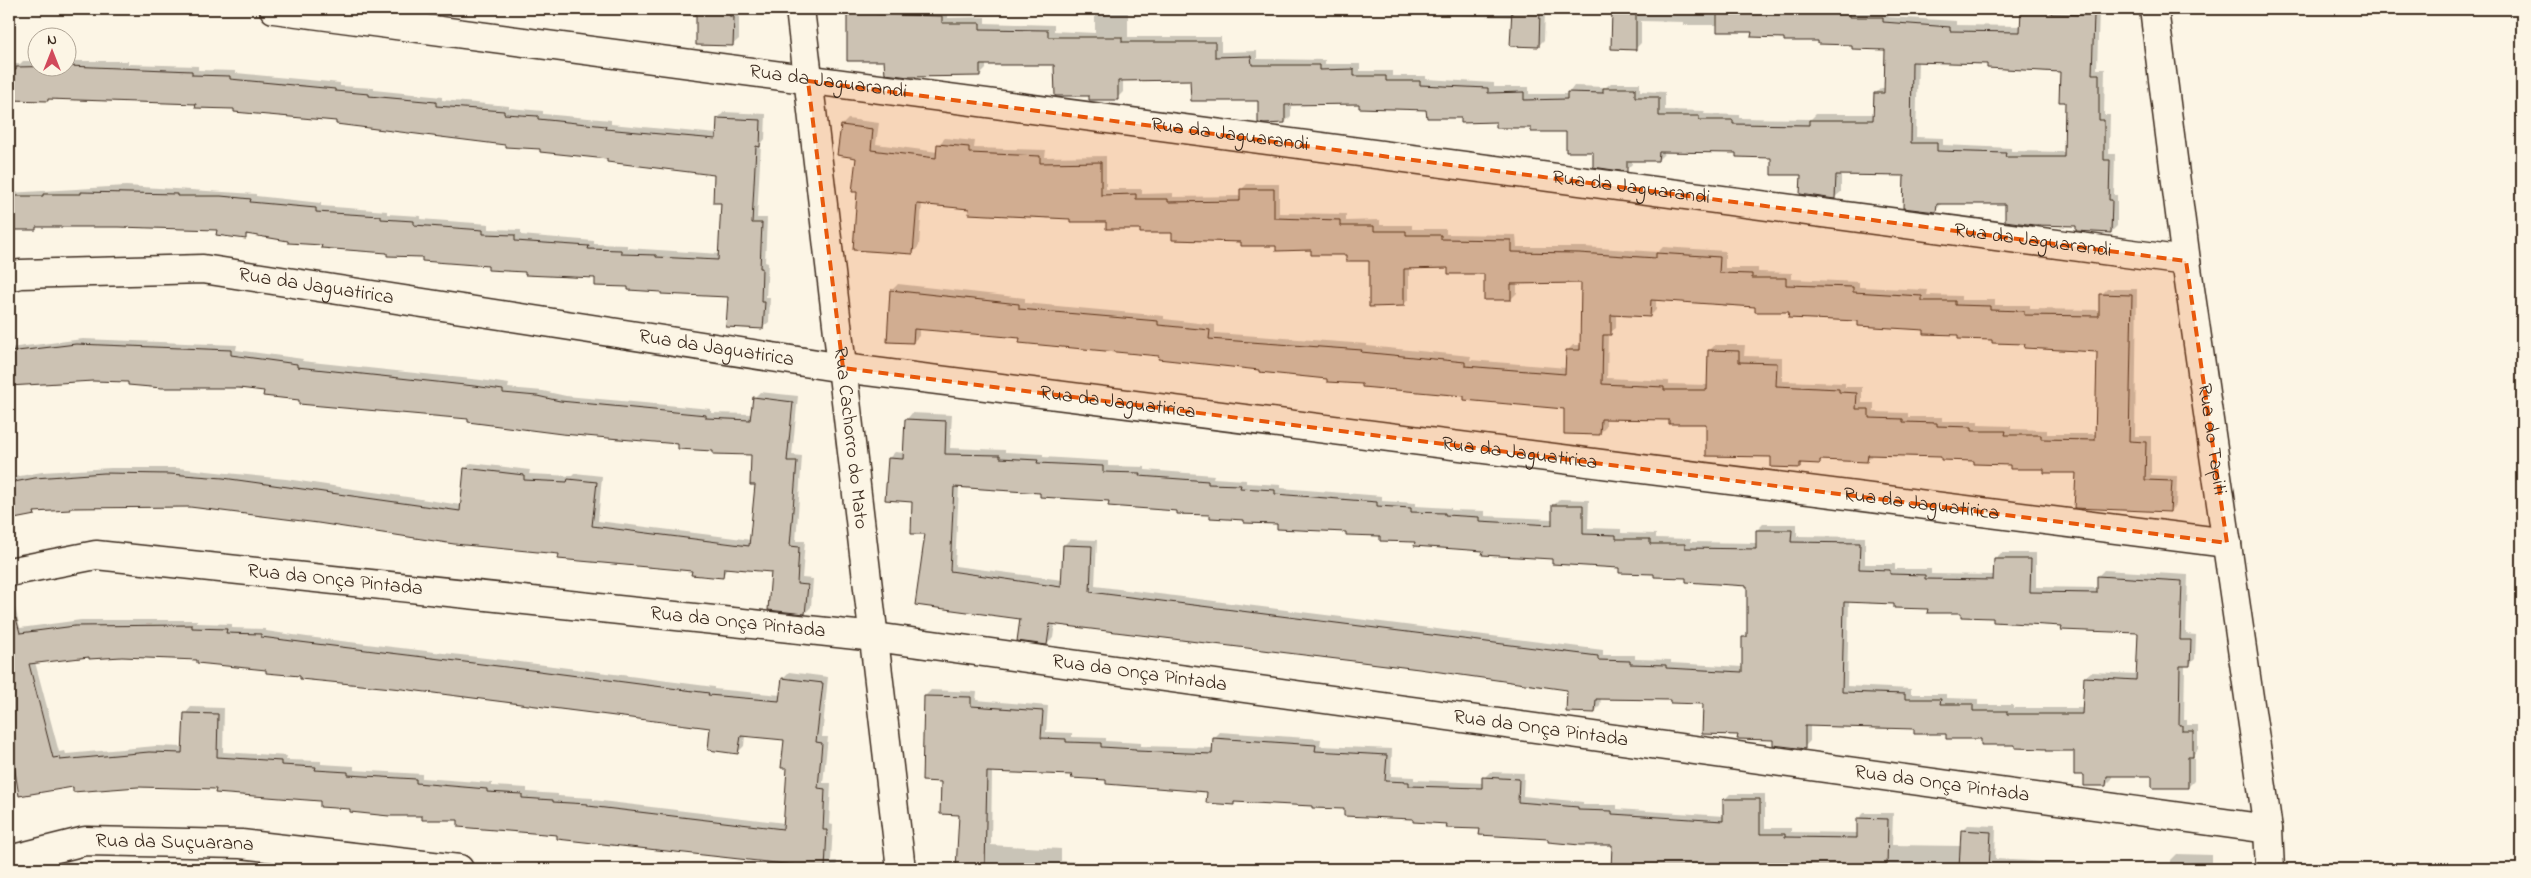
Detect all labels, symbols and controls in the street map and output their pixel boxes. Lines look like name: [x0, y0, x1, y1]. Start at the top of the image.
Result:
north arrow: [28, 28, 78, 78]
text: N: [47, 30, 57, 51]
street label: Rua da Jaguarandi: [748, 57, 909, 107]
street label: Rua da Jaguarandi: [1149, 110, 1310, 160]
street label: Rua da Jaguarandi: [1551, 163, 1712, 213]
street label: Rua da Jaguarandi: [1952, 216, 2113, 266]
street label: Rua da Jaguatirica: [236, 260, 396, 313]
street label: Rua da Jaguatirica: [637, 322, 796, 375]
street label: Rua Cachorro do Mato: [825, 345, 875, 531]
street label: Rua da Jaguatirica: [1038, 379, 1197, 427]
street label: Rua do Tapiti: [2189, 382, 2234, 497]
street label: Rua da Jaguatirica: [1440, 429, 1599, 478]
street label: Rua da Jaguatirica: [1842, 480, 2001, 529]
street label: Rua da Onça Pintada: [246, 557, 424, 604]
street label: Rua da Onça Pintada: [649, 599, 827, 646]
street label: Rua da Onça Pintada: [1050, 647, 1229, 700]
street label: Rua da Onça Pintada: [1451, 702, 1630, 755]
street label: Rua da Onça Pintada: [1853, 758, 2031, 810]
street label: Rua da Suçuarana: [95, 827, 255, 860]

